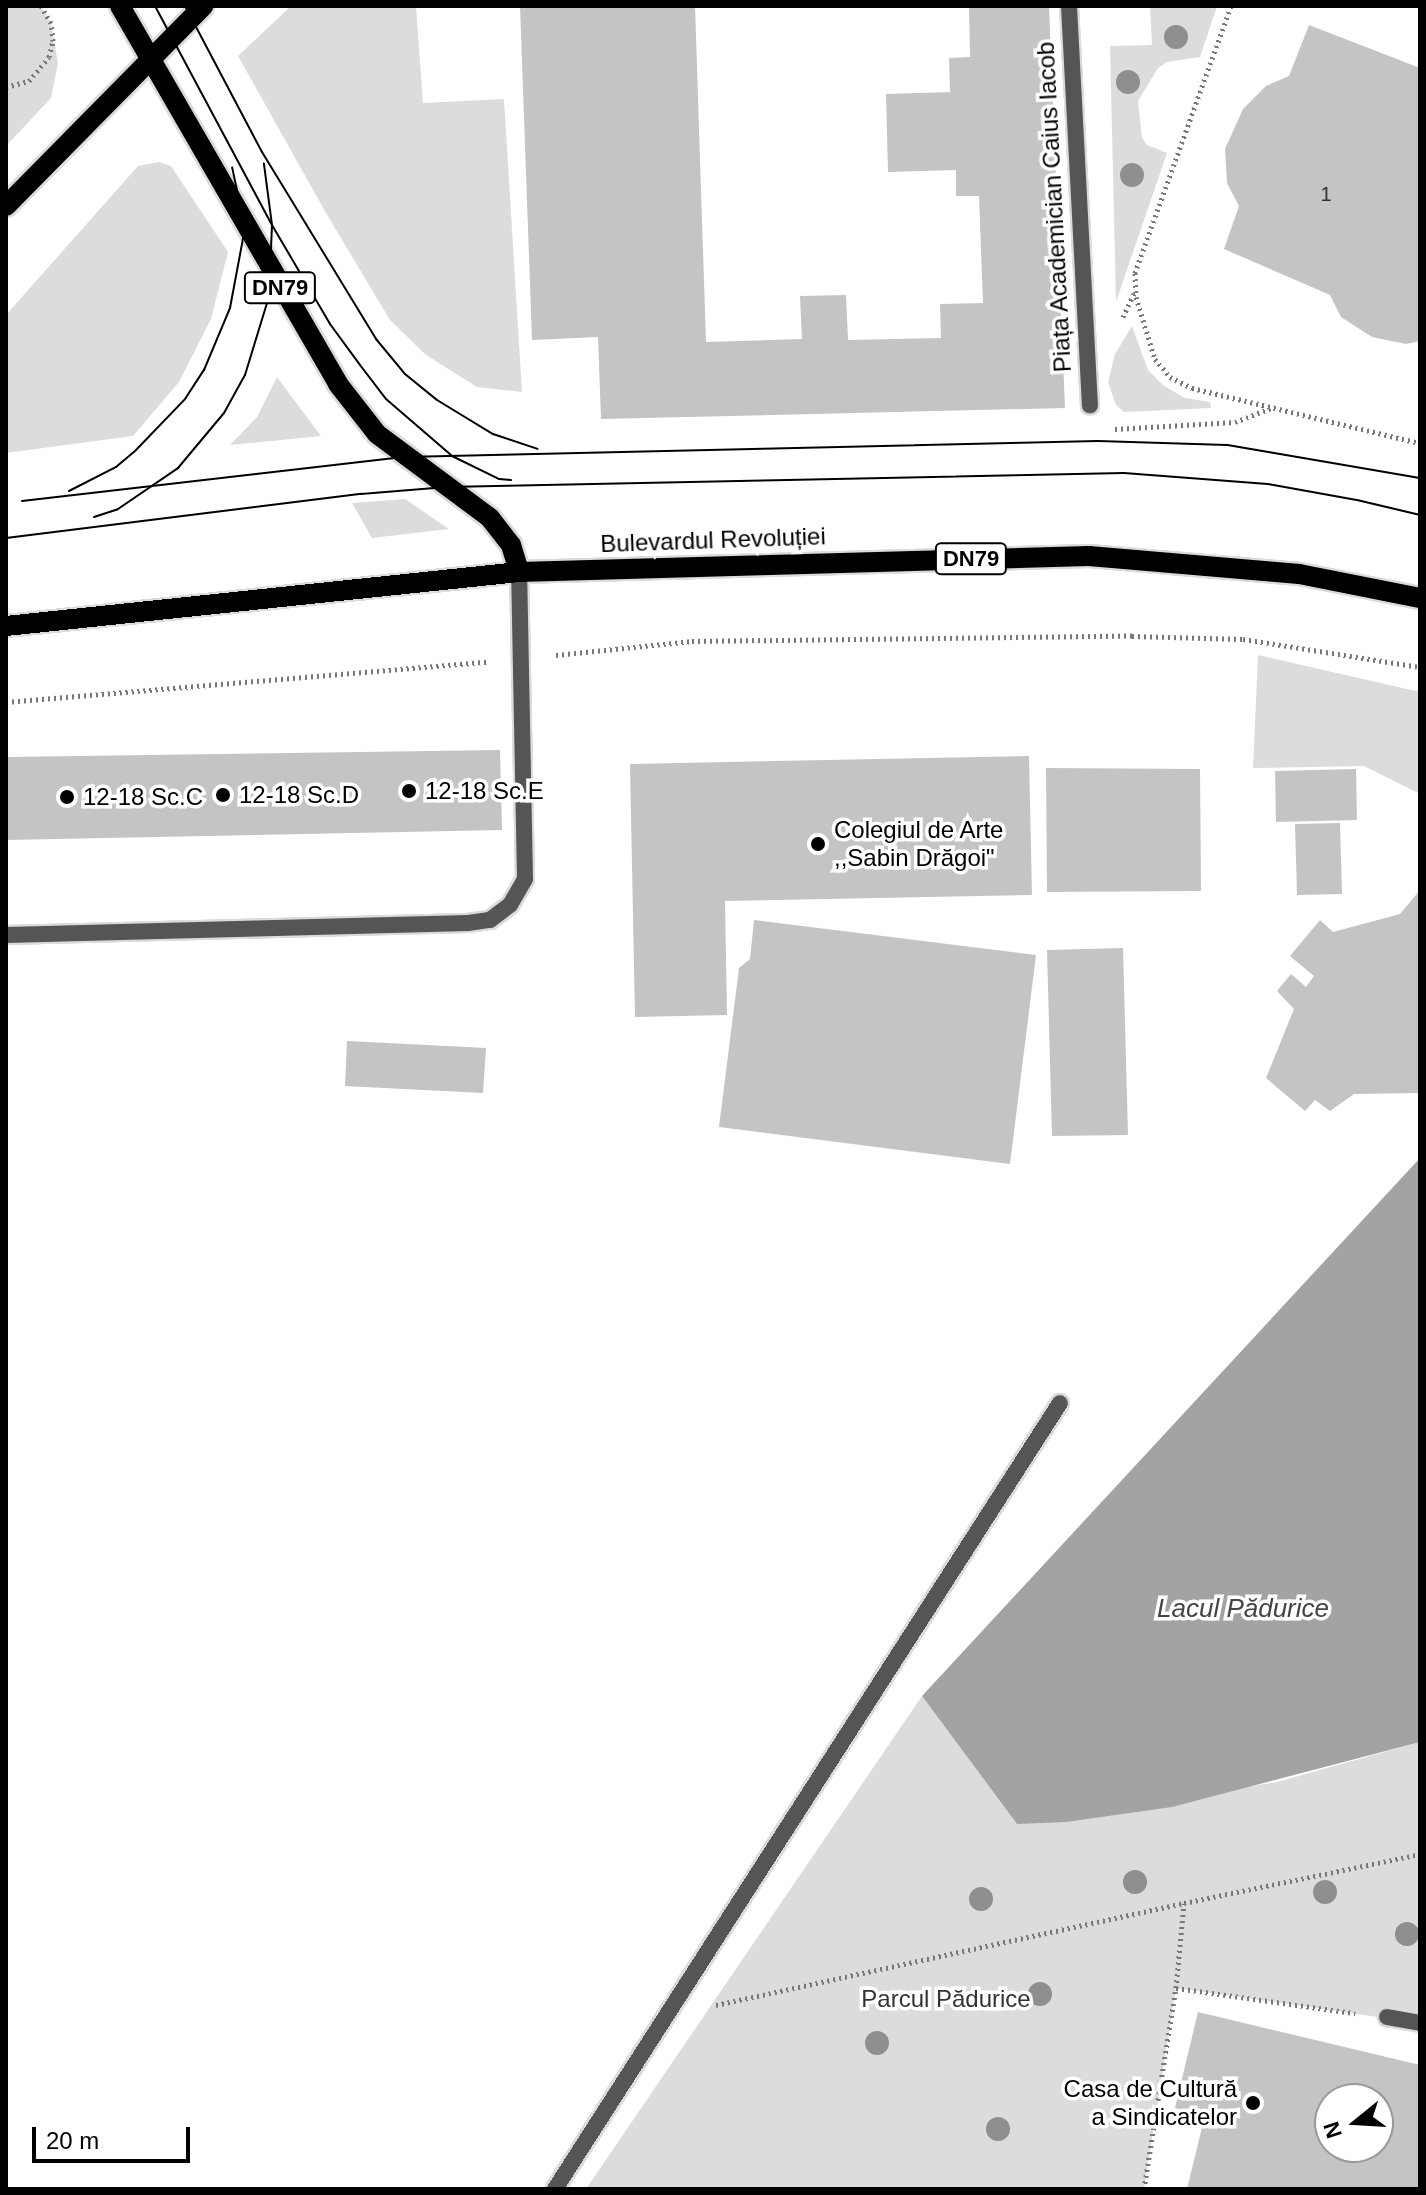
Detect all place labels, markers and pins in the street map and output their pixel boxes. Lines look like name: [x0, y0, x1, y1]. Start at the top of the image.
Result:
place label: 12-18 Sc.E: [425, 777, 544, 805]
place label: 12-18 Sc.D: [239, 781, 359, 809]
marker: 12-18 Sc.E: [400, 782, 418, 800]
place label: 12-18 Sc.C: [83, 783, 203, 811]
marker: 12-18 Sc.D: [214, 786, 232, 804]
marker: 12-18 Sc.C: [58, 788, 76, 806]
place label: Colegiul de Arte ,,Sabin Drăgoi": [834, 816, 1005, 872]
marker: Colegiul de Arte ,,Sabin Drăgoi": [809, 835, 827, 853]
place label: Casa de Cultură a Sindicatelor: [1064, 2075, 1237, 2131]
marker: Casa de Cultură a Sindicatelor: [1244, 2094, 1262, 2112]

